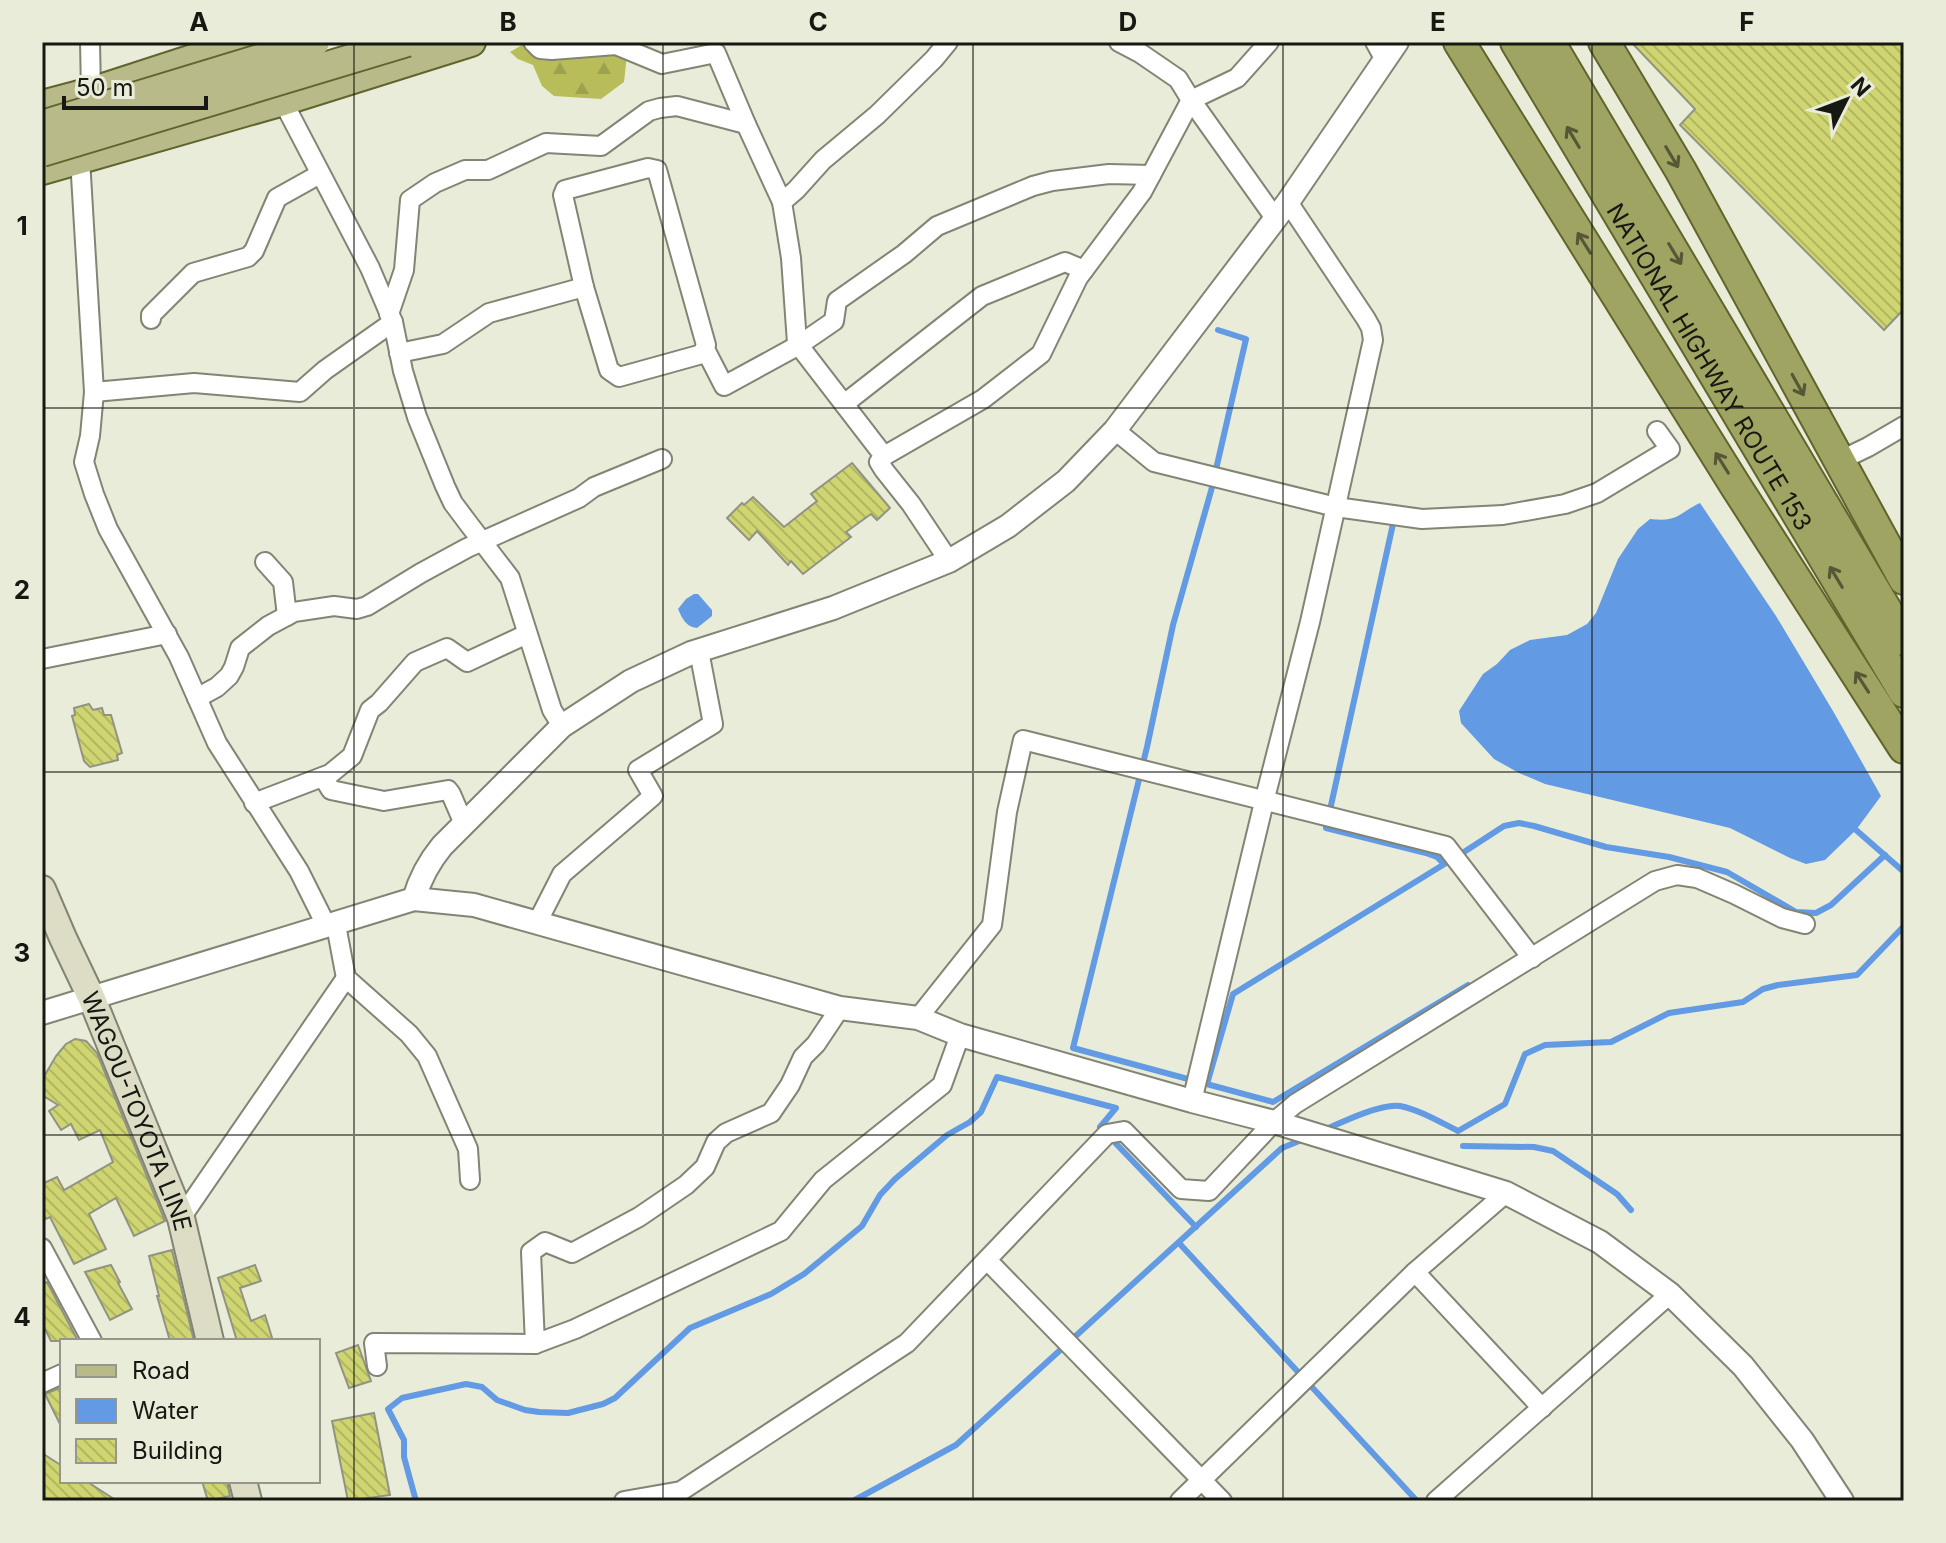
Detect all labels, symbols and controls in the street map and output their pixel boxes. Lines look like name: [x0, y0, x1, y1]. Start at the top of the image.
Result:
text: A: [189, 6, 209, 37]
text: B: [499, 6, 517, 37]
text: C: [808, 6, 828, 37]
text: D: [1119, 6, 1137, 37]
text: E: [1430, 6, 1446, 37]
text: F: [1739, 6, 1755, 37]
scale bar: [64, 60, 206, 110]
north arrow: [1806, 60, 1886, 140]
text: N: [1846, 72, 1876, 102]
text: 50 m: [76, 73, 134, 102]
one-way arrow: [1565, 126, 1581, 149]
one-way arrow: [1664, 145, 1680, 168]
street label: NATIONAL HIGHWAY ROUTE 153: [1601, 198, 1818, 535]
text: 1: [16, 210, 28, 241]
one-way arrow: [1576, 232, 1592, 255]
one-way arrow: [1667, 242, 1683, 265]
one-way arrow: [1790, 373, 1806, 396]
one-way arrow: [1713, 453, 1730, 475]
one-way arrow: [1828, 566, 1844, 589]
text: 2: [14, 574, 30, 605]
one-way arrow: [1853, 672, 1870, 694]
text: 3: [14, 937, 30, 968]
street label: WAGOU-TOYOTA LINE: [76, 987, 198, 1234]
text: 4: [13, 1301, 31, 1332]
legend: [60, 1339, 320, 1483]
text: Road: [132, 1356, 190, 1385]
text: Water: [132, 1396, 199, 1425]
text: Building: [132, 1436, 223, 1465]

